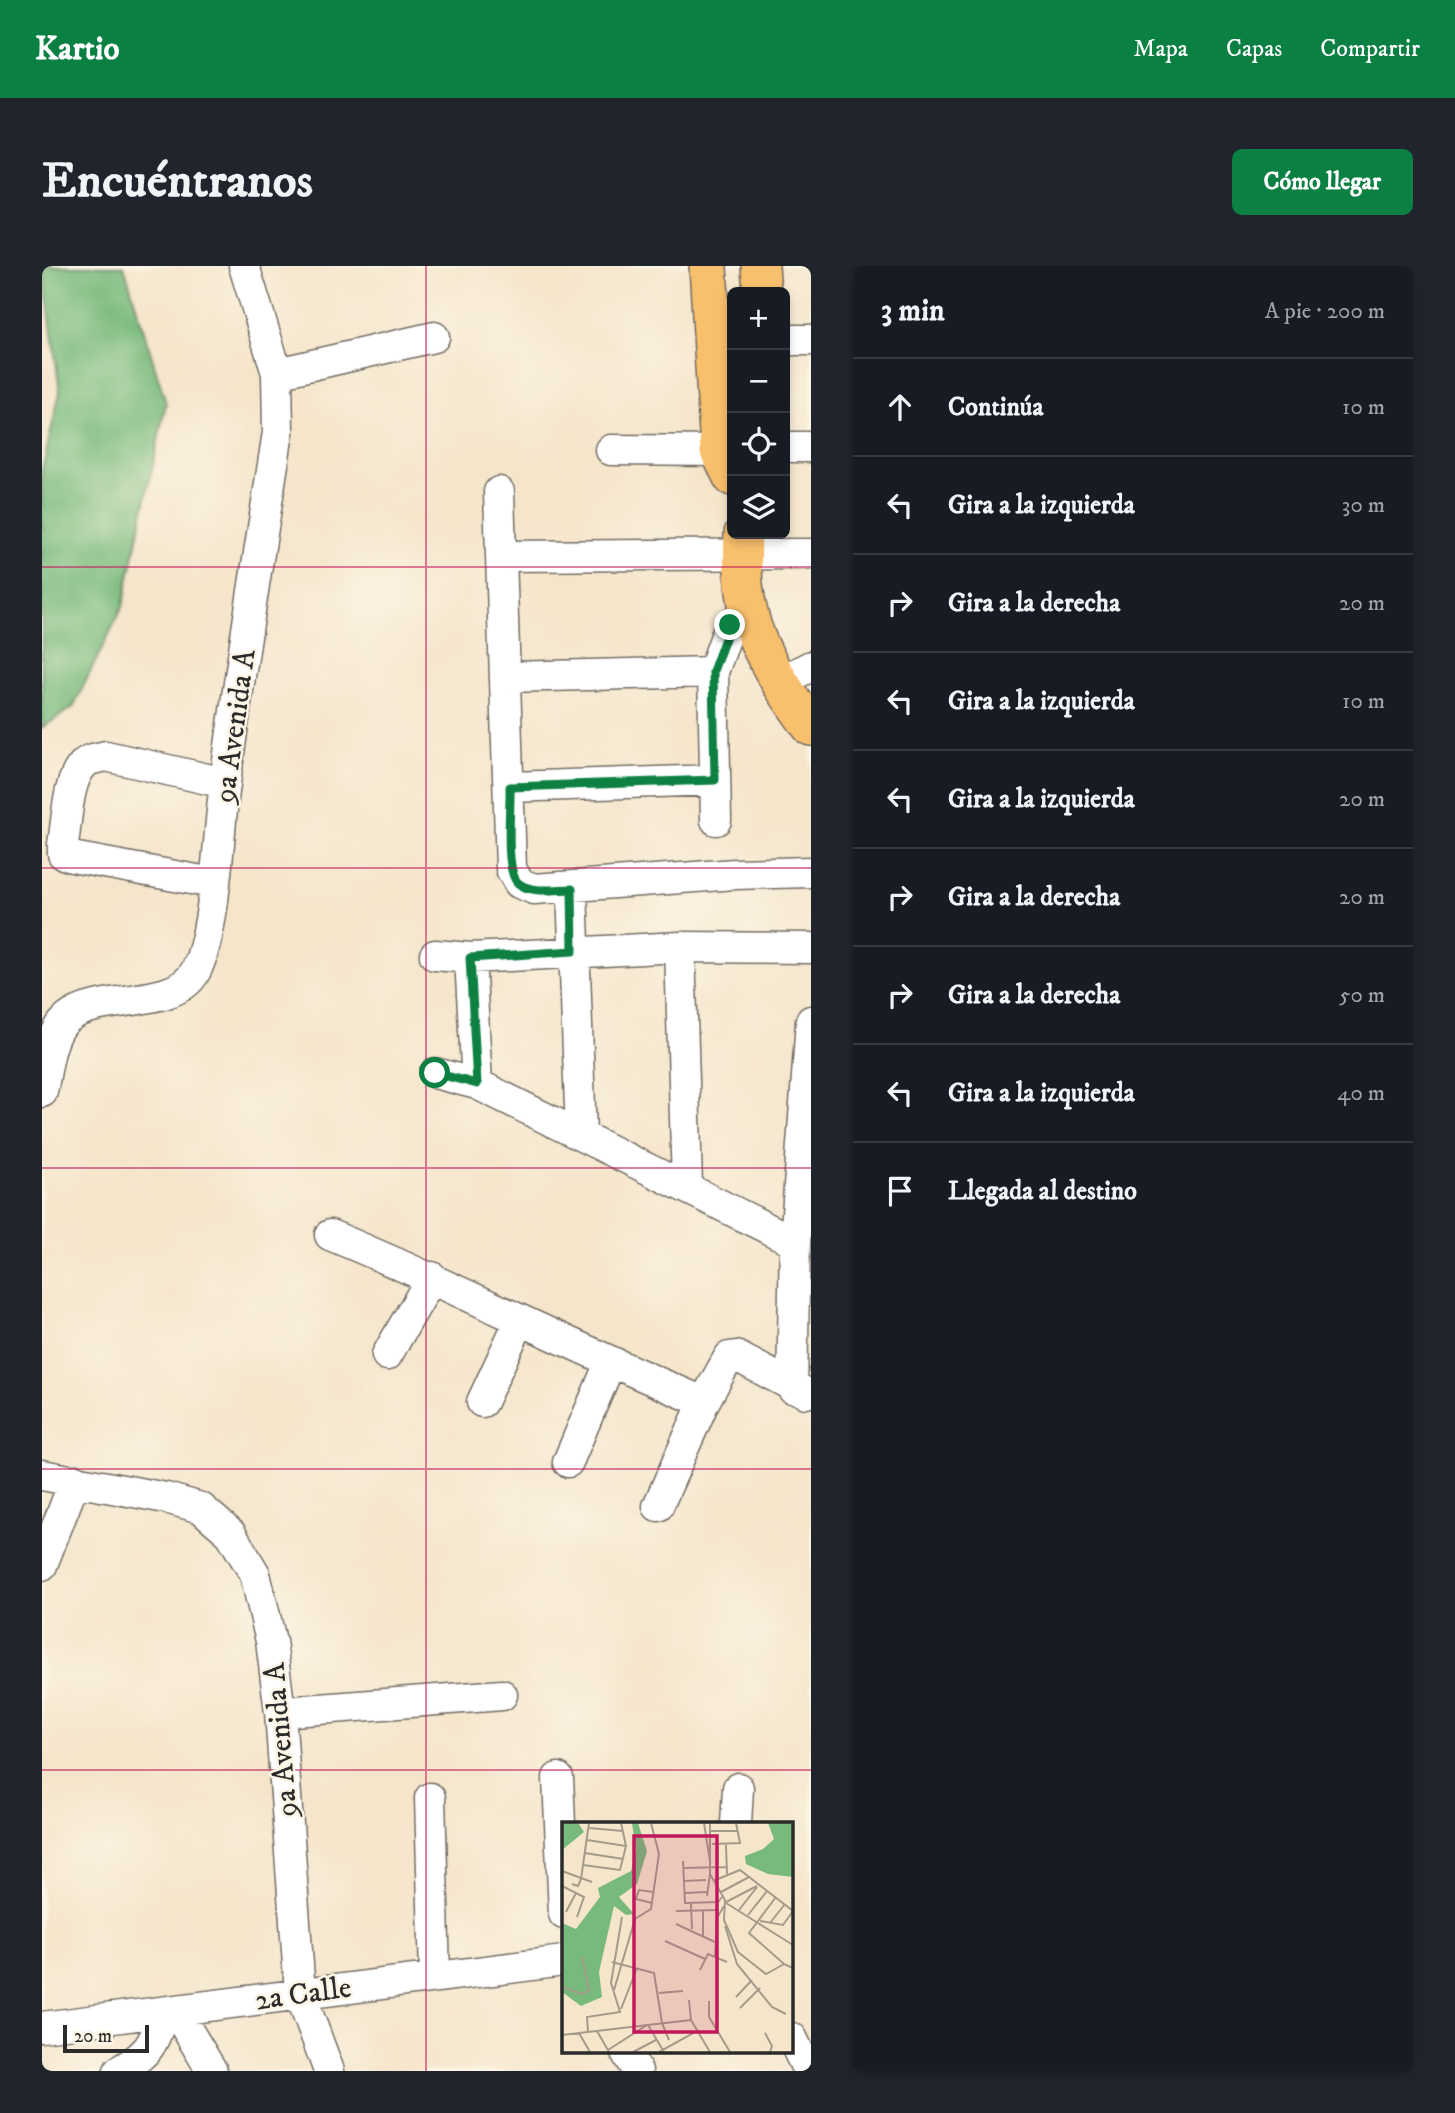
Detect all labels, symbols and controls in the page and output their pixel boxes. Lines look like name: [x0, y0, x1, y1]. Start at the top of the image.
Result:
text: Kartio: [35, 29, 120, 70]
text: Mapa: [1134, 34, 1188, 64]
text: Capas: [1226, 34, 1282, 64]
text: Compartir: [1320, 34, 1420, 64]
button: Cómo llegar: [1232, 149, 1413, 215]
text: Encuéntranos: [42, 151, 313, 213]
map controls: [727, 287, 790, 539]
button: +: [727, 287, 790, 350]
text: 3 min: [881, 293, 945, 330]
text: A pie · 200 m: [1265, 297, 1385, 326]
button: −: [727, 350, 790, 413]
icon: ahead: [881, 388, 919, 426]
text: Continúa: [948, 391, 1043, 424]
text: 10 m: [1342, 393, 1385, 422]
button: locate: [727, 413, 790, 476]
button: layers: [727, 476, 790, 539]
icon: left: [881, 486, 919, 524]
text: Gira a la izquierda: [948, 489, 1135, 522]
text: 30 m: [1342, 491, 1385, 520]
icon: right: [881, 584, 919, 622]
text: Gira a la derecha: [948, 587, 1120, 620]
text: 20 m: [1339, 589, 1385, 618]
route end: [714, 609, 745, 640]
street label: 9a Avenida A: [206, 646, 265, 807]
icon: left: [881, 682, 919, 720]
text: Gira a la izquierda: [948, 685, 1135, 718]
text: 10 m: [1342, 687, 1385, 716]
icon: left: [881, 780, 919, 818]
text: Gira a la izquierda: [948, 783, 1135, 816]
text: 20 m: [1339, 785, 1385, 814]
icon: right: [881, 878, 919, 916]
text: Gira a la derecha: [948, 881, 1120, 914]
text: 20 m: [1339, 883, 1385, 912]
icon: right: [881, 976, 919, 1014]
text: Gira a la derecha: [948, 979, 1120, 1012]
text: 50 m: [1339, 981, 1385, 1010]
route start: [419, 1057, 450, 1088]
icon: left: [881, 1074, 919, 1112]
text: Gira a la izquierda: [948, 1077, 1135, 1110]
text: 40 m: [1337, 1079, 1385, 1108]
icon: arrive: [881, 1172, 919, 1210]
text: Llegada al destino: [948, 1175, 1137, 1208]
street label: 9a Avenida A: [256, 1660, 307, 1821]
inset map: [562, 1822, 794, 2053]
street label: 2a Calle: [253, 1969, 354, 2020]
scale bar: [63, 2022, 149, 2054]
text: 20 m: [74, 2025, 112, 2048]

